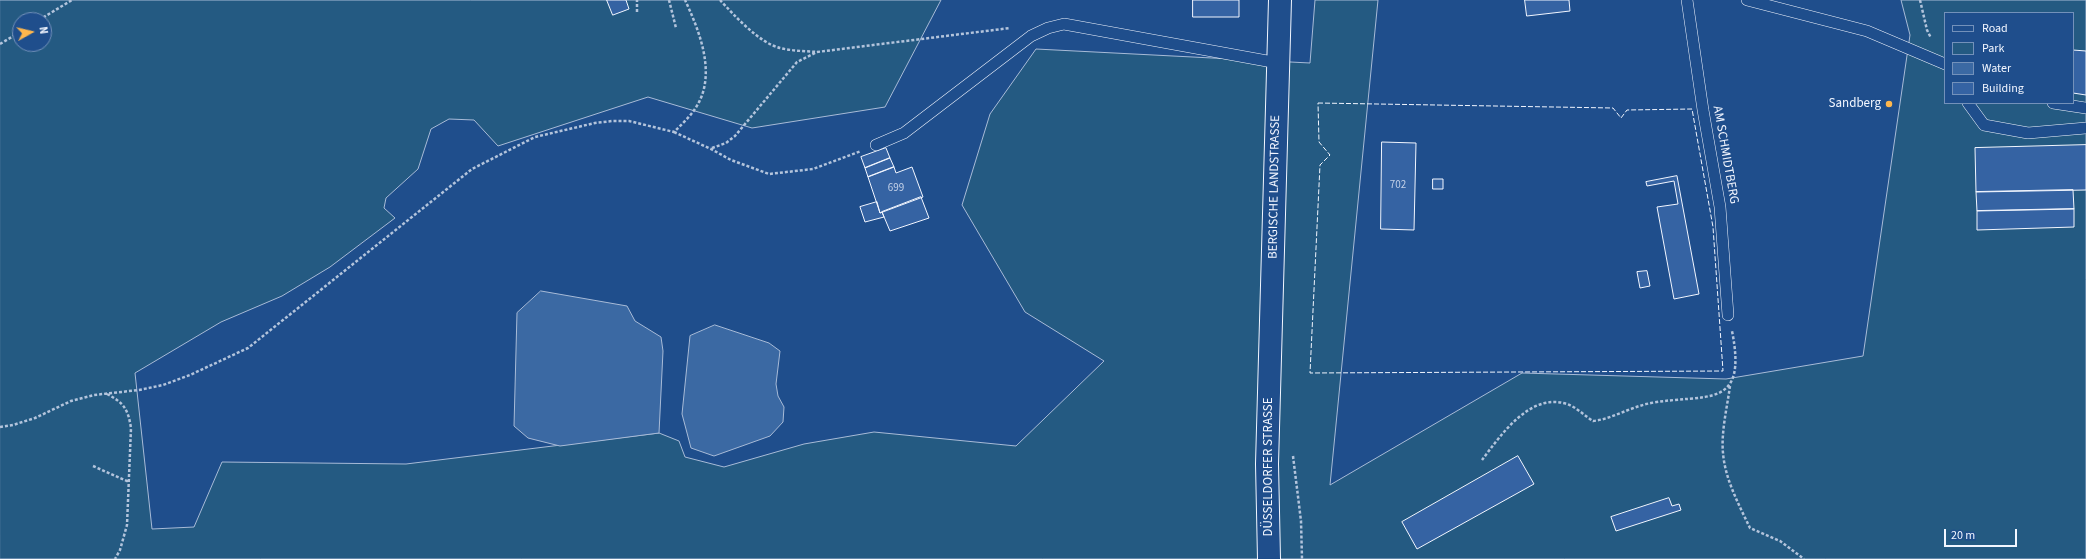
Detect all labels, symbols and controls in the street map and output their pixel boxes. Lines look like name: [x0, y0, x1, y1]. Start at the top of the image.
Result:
north arrow: [12, 12, 52, 52]
legend: [1944, 12, 2074, 104]
text: Road: [1982, 20, 2008, 37]
text: N: [35, 26, 51, 35]
text: Park: [1982, 40, 2004, 57]
text: Water: [1982, 60, 2011, 77]
text: Building: [1982, 80, 2024, 97]
place label: Sandberg: [1829, 96, 1881, 112]
marker: Sandberg: [1884, 99, 1894, 109]
street label: AM SCHMIDTBERG: [1709, 105, 1741, 205]
street label: BERGISCHE LANDSTRASSE: [1266, 115, 1284, 259]
house number: 702: [1390, 179, 1406, 193]
house number: 699: [888, 182, 904, 196]
street label: DÜSSELDORFER STRASSE: [1261, 397, 1277, 537]
scale bar: [1946, 521, 2019, 547]
text: 20 m: [1951, 527, 1975, 544]

